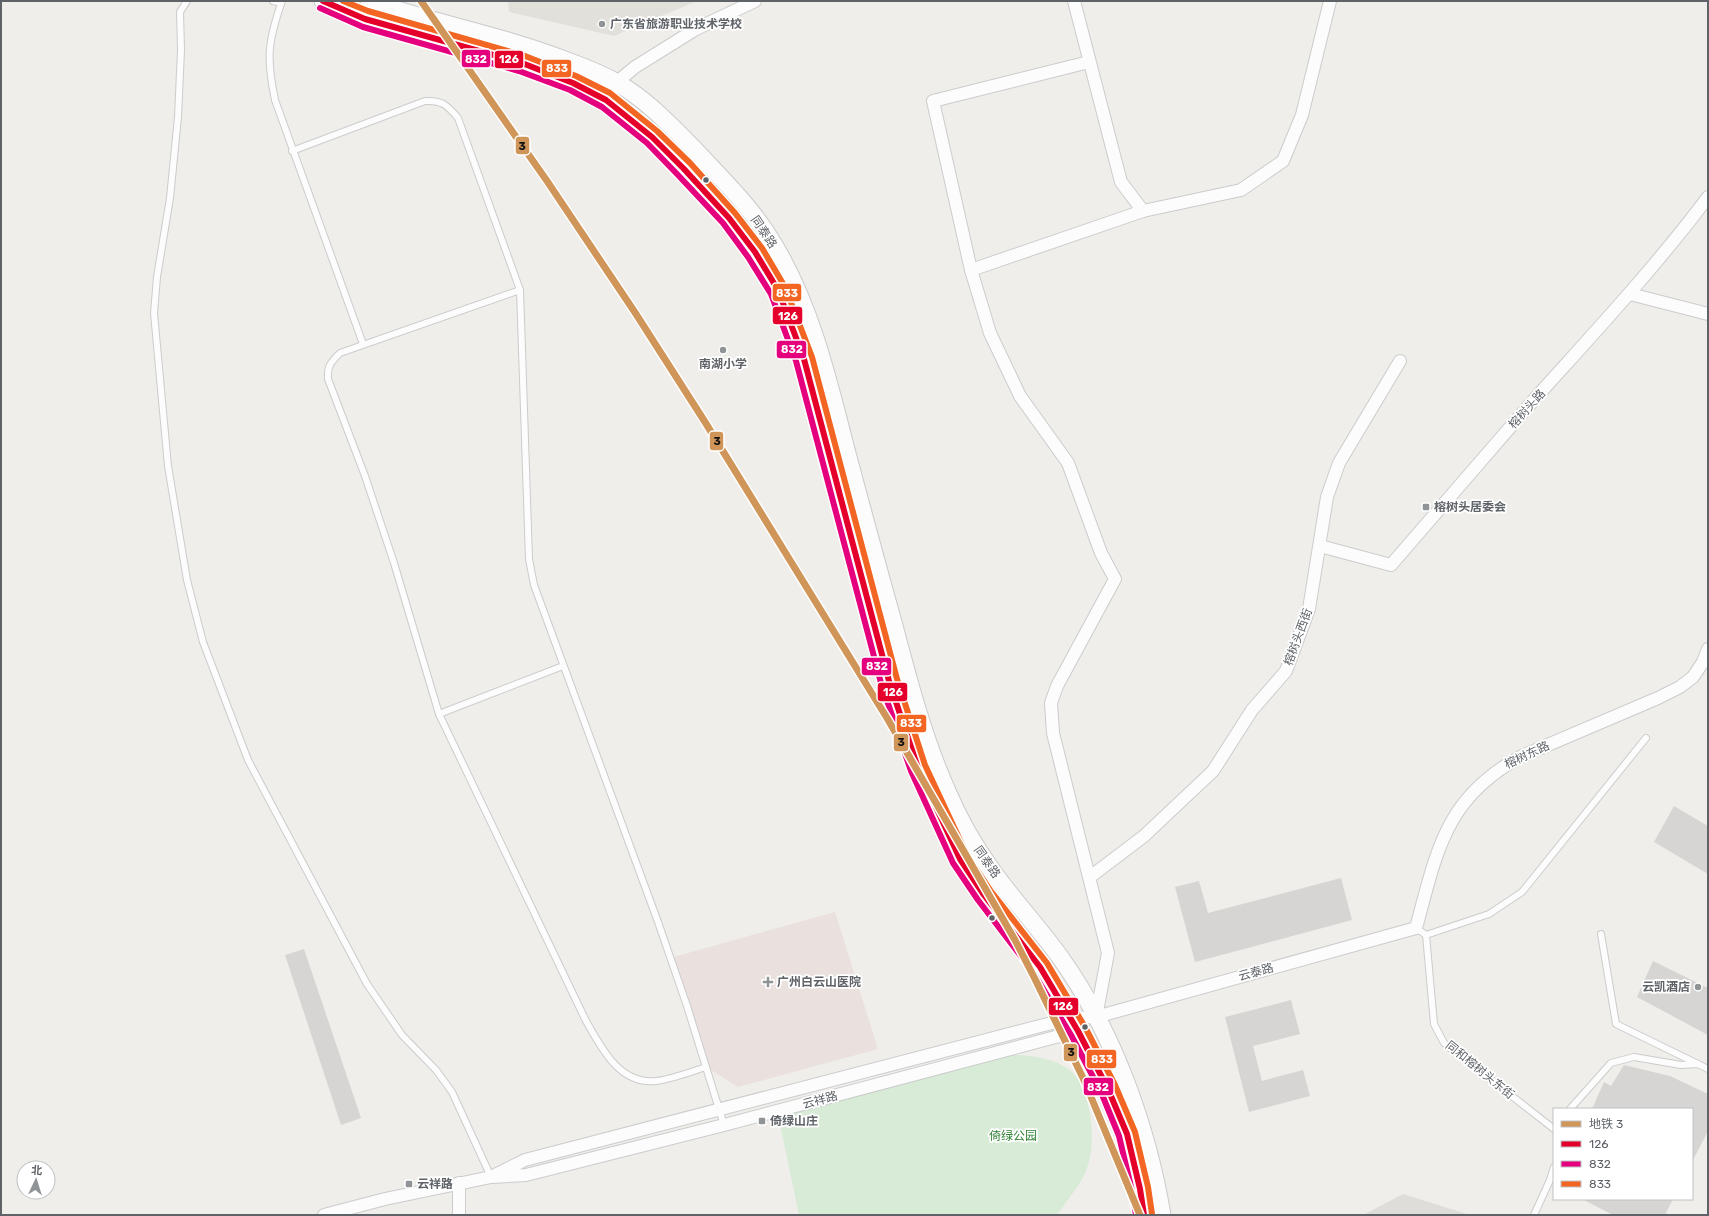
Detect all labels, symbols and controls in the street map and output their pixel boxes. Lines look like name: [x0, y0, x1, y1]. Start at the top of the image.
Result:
place label: 广东省旅游职业技术学校: [610, 17, 742, 31]
marker: 广东省旅游职业技术学校: [597, 19, 607, 29]
line badge: 832: [461, 49, 491, 68]
line badge: 126: [494, 50, 524, 69]
text: 832: [465, 53, 487, 66]
text: 126: [499, 53, 519, 66]
line badge: 833: [541, 59, 572, 78]
text: 833: [546, 62, 568, 75]
line badge: 3: [515, 136, 530, 155]
text: 3: [518, 140, 526, 153]
unlabelled marker: [701, 175, 711, 185]
street label: 同泰路: [748, 213, 780, 251]
line badge: 833: [772, 283, 802, 302]
text: 833: [776, 287, 798, 300]
line badge: 126: [772, 306, 803, 325]
text: 126: [778, 310, 798, 323]
line badge: 832: [776, 340, 807, 359]
text: 832: [781, 343, 803, 356]
marker: 南湖小学: [718, 345, 728, 355]
place label: 南湖小学: [699, 357, 747, 371]
street label: 榕树头路: [1506, 386, 1548, 432]
line badge: 3: [709, 431, 724, 451]
text: 3: [713, 435, 721, 448]
place label: 榕树头居委会: [1434, 500, 1506, 514]
marker: 榕树头居委会: [1421, 502, 1431, 512]
street label: 榕树头西街: [1281, 606, 1315, 668]
line badge: 832: [861, 657, 892, 676]
text: 832: [866, 660, 888, 673]
line badge: 126: [877, 682, 908, 702]
text: 126: [883, 686, 903, 699]
line badge: 833: [896, 714, 927, 733]
text: 833: [900, 717, 922, 730]
line badge: 3: [893, 733, 909, 752]
text: 3: [897, 736, 905, 749]
street label: 榕树东路: [1502, 739, 1552, 771]
street label: 同泰路: [971, 843, 1003, 881]
unlabelled marker: [987, 913, 997, 923]
street label: 云泰路: [1237, 961, 1275, 983]
place label: 广州白云山医院: [777, 975, 861, 989]
marker: 广州白云山医院: [762, 976, 774, 988]
place label: 云凯酒店: [1642, 980, 1690, 994]
marker: 云凯酒店: [1693, 982, 1703, 992]
line badge: 126: [1048, 997, 1079, 1016]
text: 126: [1053, 1000, 1073, 1013]
unlabelled marker: [1080, 1022, 1090, 1032]
street label: 同和榕树头东街: [1443, 1038, 1517, 1102]
line badge: 3: [1063, 1043, 1078, 1062]
text: 3: [1067, 1046, 1075, 1059]
line badge: 833: [1086, 1049, 1117, 1069]
text: 833: [1091, 1053, 1113, 1066]
line badge: 832: [1083, 1077, 1114, 1096]
text: 832: [1087, 1081, 1109, 1094]
street label: 云祥路: [801, 1089, 839, 1111]
legend: [1553, 1108, 1693, 1200]
place label: 倚绿山庄: [770, 1114, 818, 1128]
marker: 倚绿山庄: [757, 1116, 767, 1126]
text: 地铁 3: [1589, 1117, 1623, 1131]
park label: 倚绿公园: [989, 1129, 1037, 1143]
text: 126: [1589, 1137, 1608, 1151]
text: 832: [1589, 1157, 1611, 1171]
north arrow: [16, 1160, 56, 1200]
text: 北: [31, 1164, 43, 1177]
place label: 云祥路: [417, 1177, 453, 1191]
text: 833: [1589, 1177, 1611, 1191]
marker: 云祥路: [404, 1179, 414, 1189]

